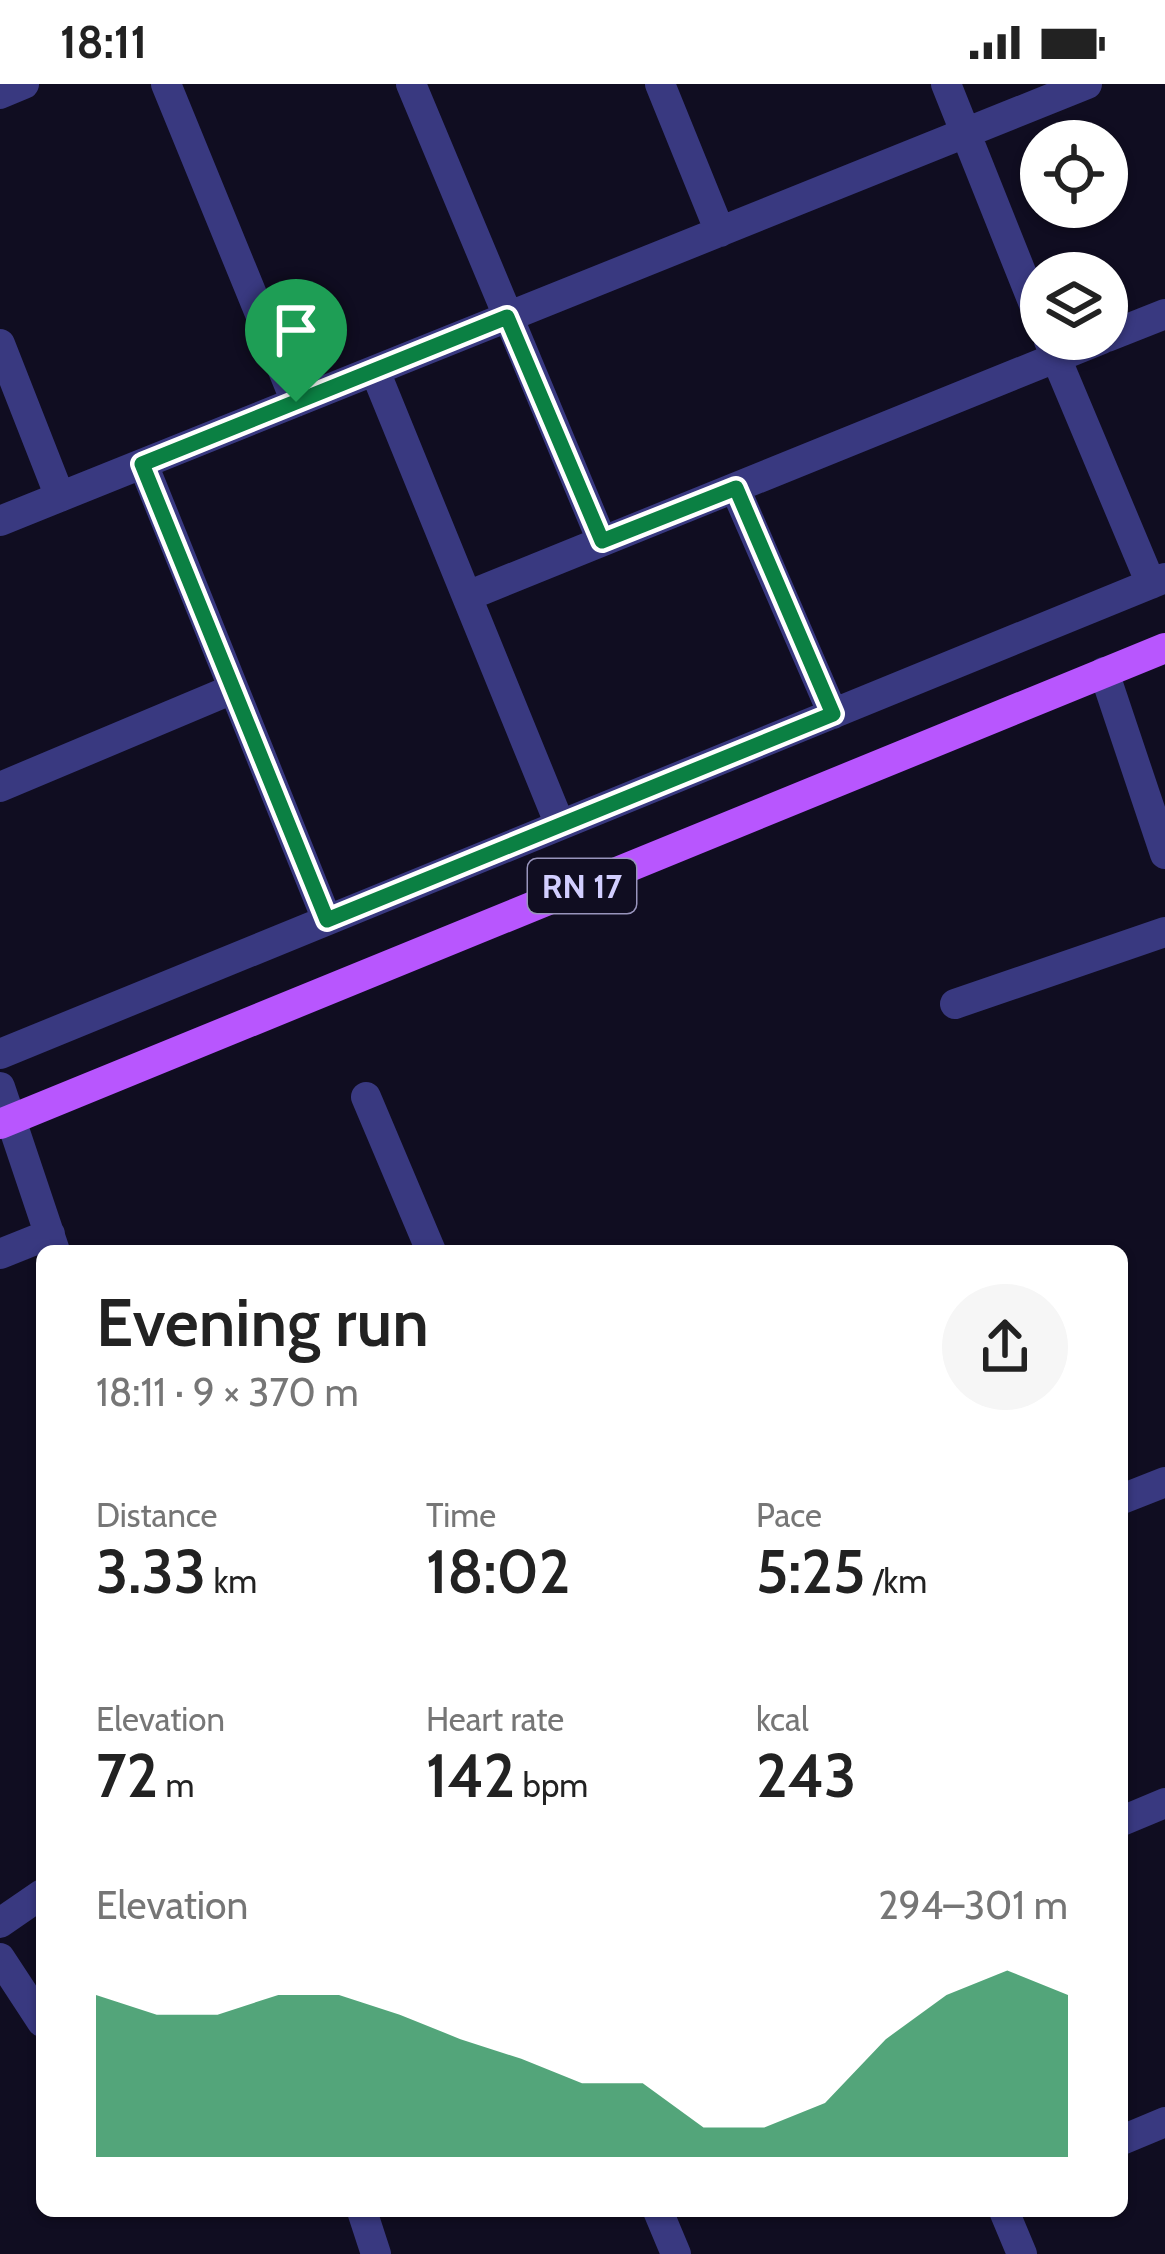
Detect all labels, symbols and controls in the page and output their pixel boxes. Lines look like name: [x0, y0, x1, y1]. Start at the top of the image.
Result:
text: 18:11: [60, 15, 147, 69]
map controls: [1020, 120, 1128, 360]
button: locate: [1020, 120, 1128, 228]
button: layers: [1020, 252, 1128, 360]
pin: [245, 279, 347, 402]
icon: arrive: [263, 297, 329, 363]
road number: RN 17: [528, 859, 636, 913]
text: Evening run: [96, 1282, 429, 1363]
button: share: [942, 1284, 1068, 1410]
text: 18:11 · 9 × 370 m: [96, 1368, 359, 1416]
text: Distance: [96, 1495, 217, 1535]
text: Time: [426, 1495, 496, 1535]
text: Pace: [756, 1495, 822, 1535]
text: 3.33: [96, 1535, 206, 1608]
text: 18:02: [426, 1535, 570, 1608]
text: 5:25: [756, 1535, 865, 1608]
text: km: [206, 1561, 257, 1601]
text: /km: [865, 1561, 927, 1601]
text: Elevation: [96, 1699, 225, 1739]
text: Heart rate: [426, 1699, 564, 1739]
text: kcal: [756, 1699, 809, 1739]
text: 72: [96, 1739, 158, 1812]
text: 142: [426, 1739, 515, 1812]
text: 243: [756, 1739, 856, 1812]
text: m: [158, 1765, 194, 1805]
text: bpm: [515, 1765, 588, 1805]
text: Elevation: [96, 1881, 248, 1929]
text: 294–301 m: [878, 1881, 1068, 1929]

